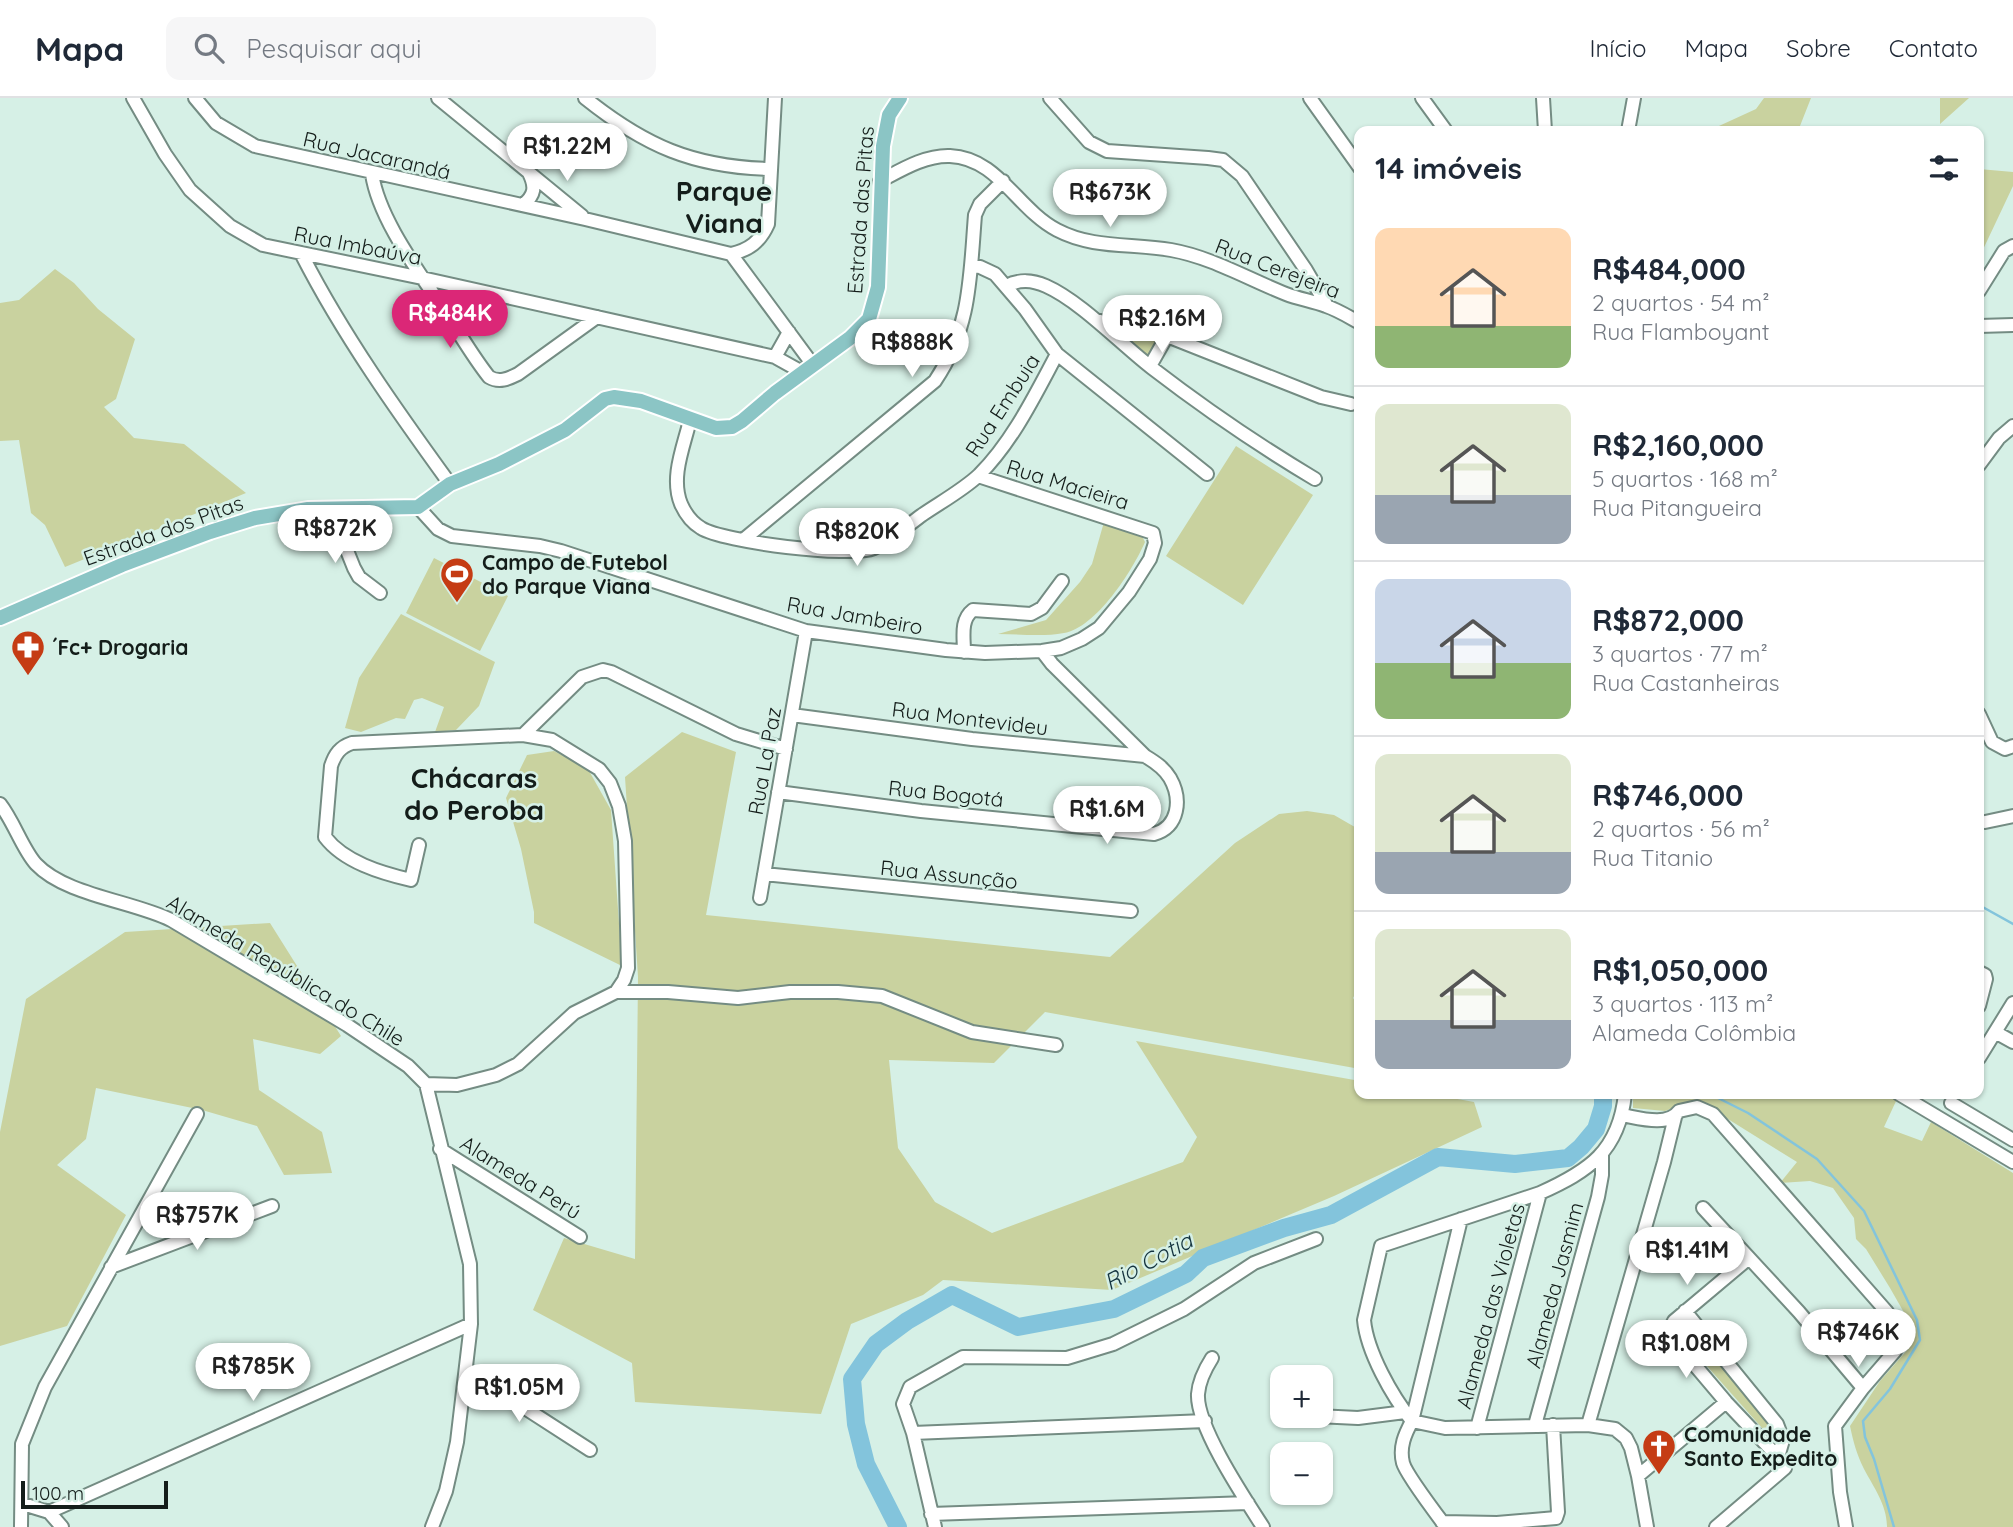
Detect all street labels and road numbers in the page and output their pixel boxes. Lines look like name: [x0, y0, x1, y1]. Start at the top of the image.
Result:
street label: Rua Jacarandá: [301, 125, 453, 185]
street label: Estrada das Pitas: [841, 125, 879, 295]
street label: Rua Imbaúva: [292, 220, 424, 270]
street label: Rua Cerejeira: [1212, 232, 1344, 304]
street label: Rua Embuia: [959, 349, 1045, 461]
street label: Rua Macieira: [1004, 453, 1132, 515]
street label: Estrada dos Pitas: [79, 489, 247, 571]
street label: Rua Jambeiro: [785, 590, 925, 640]
street label: Rua Montevideu: [890, 696, 1050, 740]
street label: Rua La Paz: [742, 705, 786, 817]
street label: Rua Bogotá: [887, 774, 1005, 812]
street label: Rua Assunção: [879, 854, 1019, 894]
street label: Alameda República do Chile: [162, 889, 410, 1051]
street label: Alameda Perú: [456, 1130, 586, 1224]
street label: Alameda Jasmim: [1519, 1199, 1589, 1371]
street label: Alameda das Violetas: [1450, 1200, 1530, 1412]

